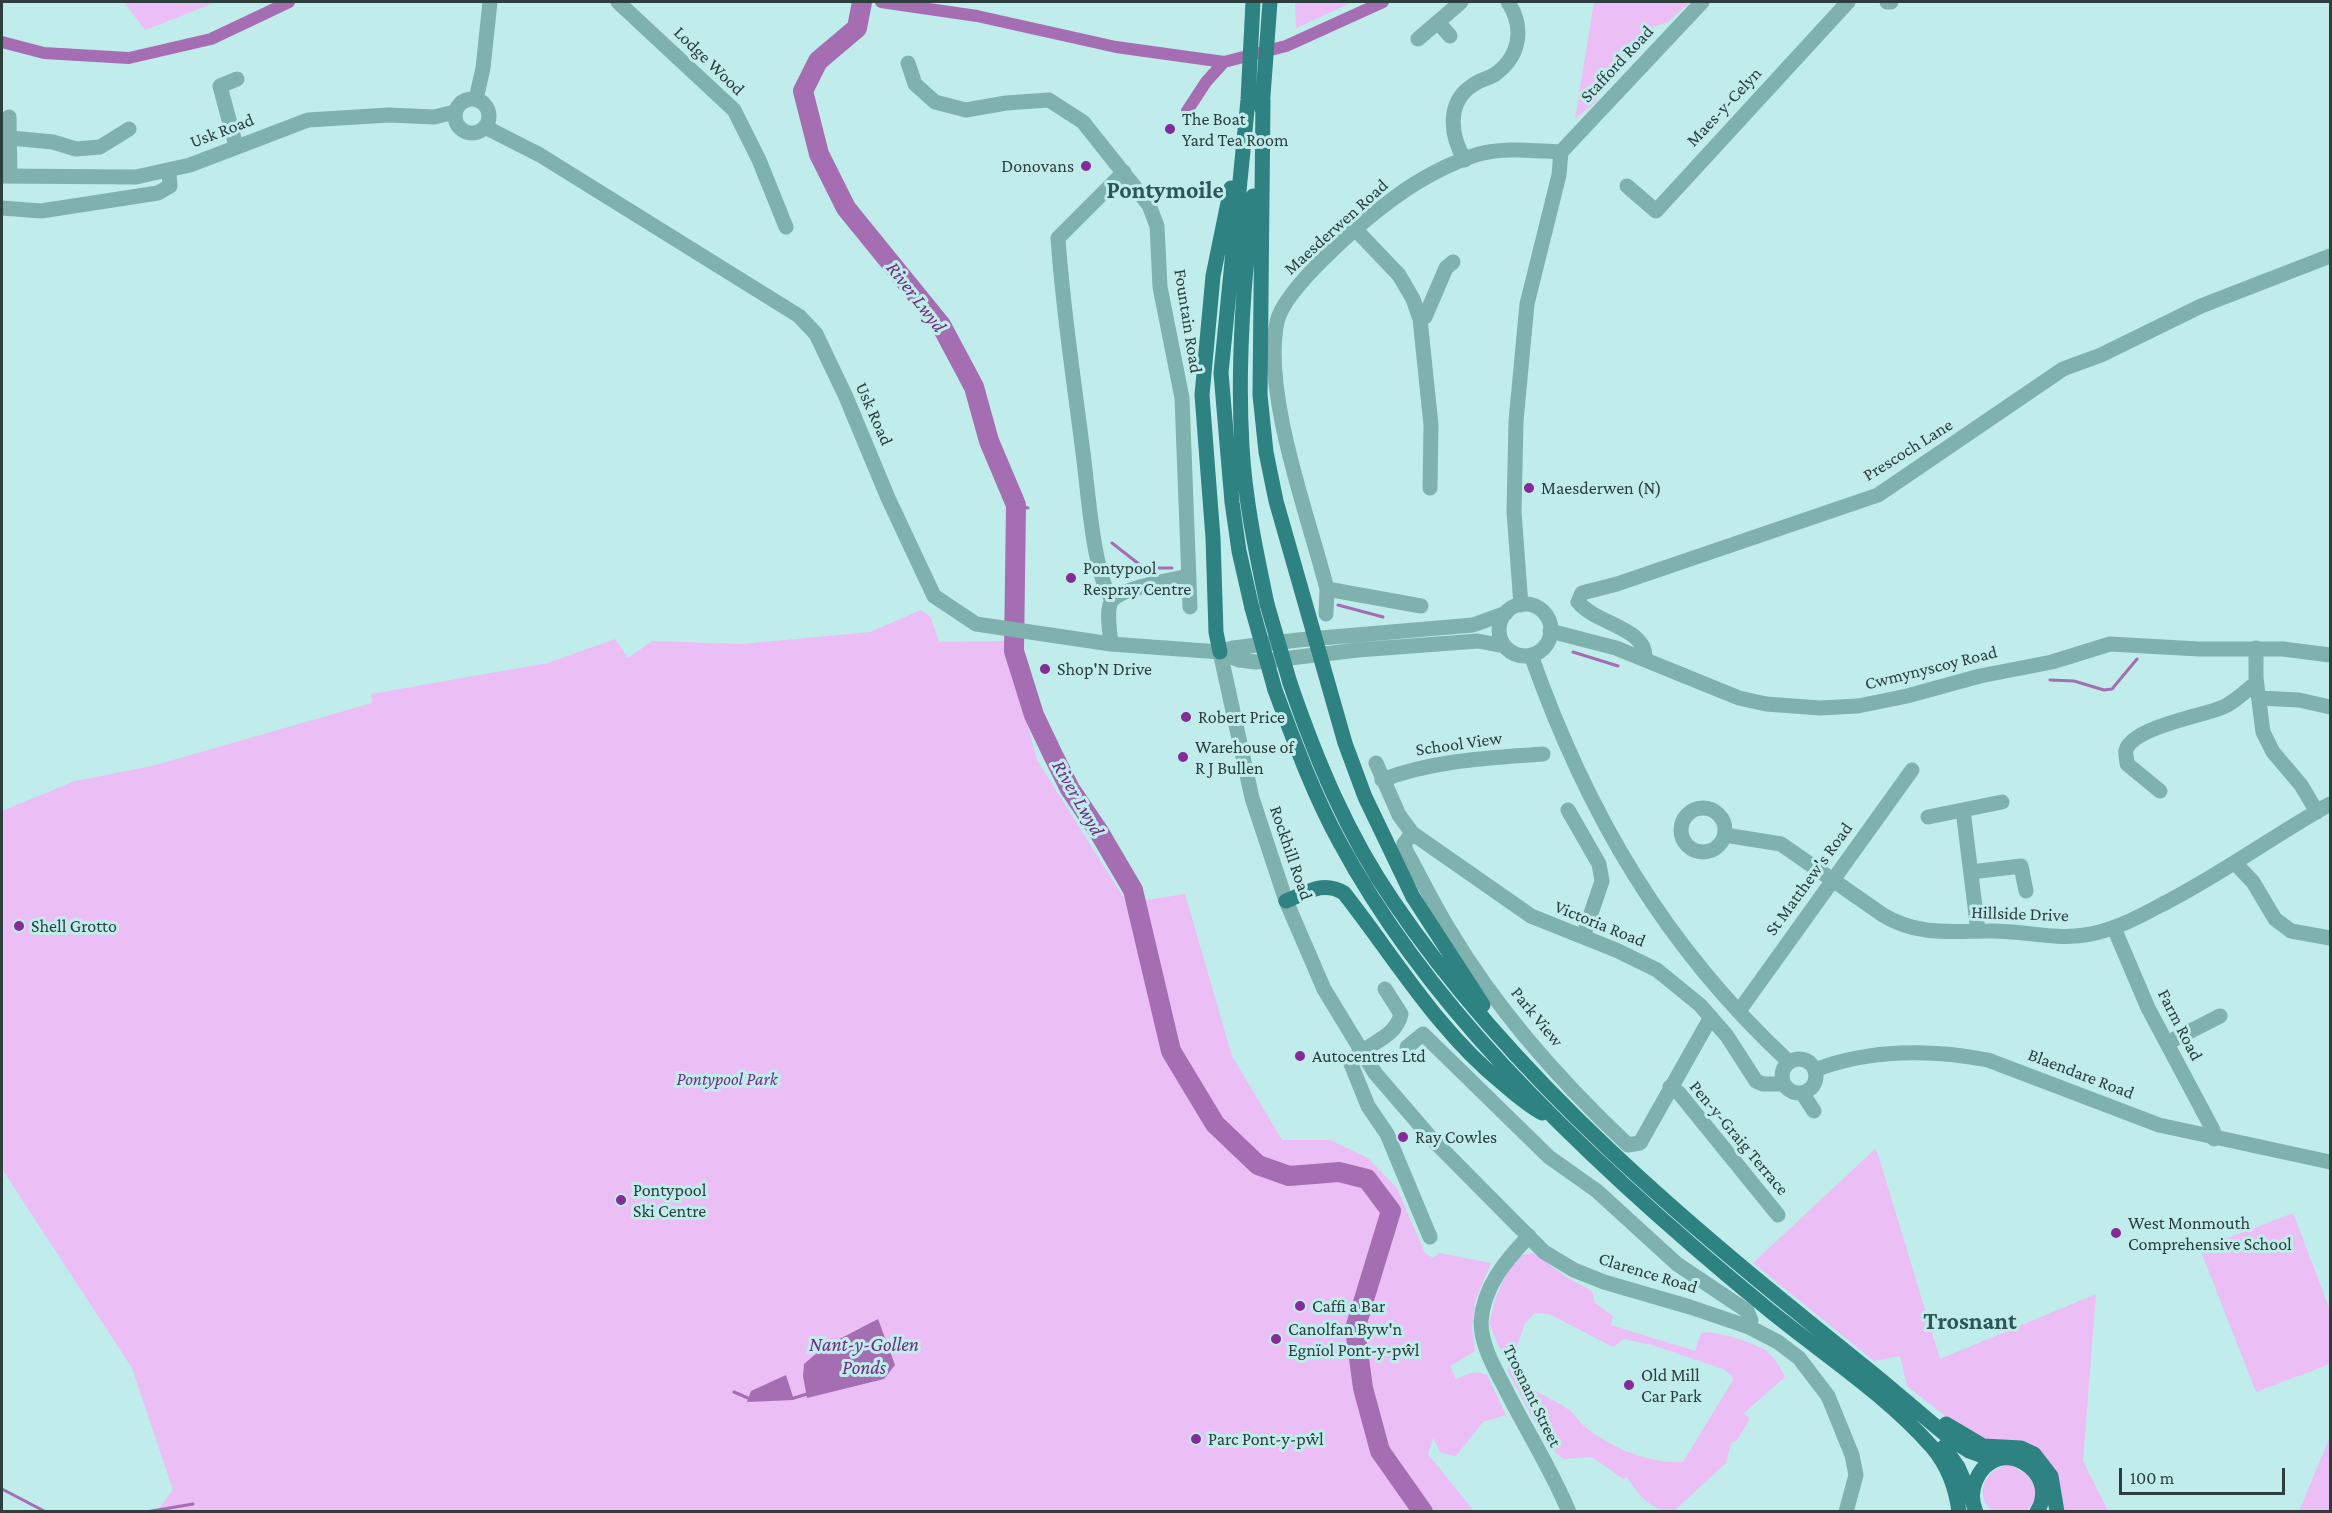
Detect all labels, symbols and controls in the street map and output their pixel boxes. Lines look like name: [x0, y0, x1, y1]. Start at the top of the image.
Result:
street label: Stafford Road: [1576, 21, 1658, 107]
street label: Lodge Wood: [669, 22, 749, 100]
street label: Maes-y-Celyn: [1682, 63, 1766, 151]
place label: The Boat Yard Tea Room: [1182, 108, 1288, 150]
street label: Usk Road: [187, 109, 257, 153]
marker: The Boat Yard Tea Room: [1163, 122, 1177, 136]
place label: Donovans: [1001, 155, 1074, 177]
marker: Donovans: [1079, 159, 1093, 173]
street label: Maesderwen Road: [1280, 175, 1392, 279]
district label: Pontymoile: [1106, 177, 1224, 205]
water label: River Lwyd: [881, 257, 951, 337]
street label: Fountain Road: [1169, 267, 1207, 375]
street label: Usk Road: [851, 379, 897, 449]
street label: Prescoch Lane: [1859, 414, 1957, 486]
place label: Maesderwen (N): [1541, 477, 1662, 499]
marker: Maesderwen (N): [1522, 481, 1536, 495]
place label: Pontypool Respray Centre: [1083, 557, 1191, 600]
marker: Pontypool Respray Centre: [1064, 571, 1078, 585]
street label: Cwmynyscoy Road: [1862, 641, 2000, 695]
place label: Shop'N Drive: [1057, 658, 1152, 680]
marker: Shop'N Drive: [1038, 662, 1052, 676]
place label: Robert Price: [1198, 706, 1285, 728]
marker: Robert Price: [1179, 710, 1193, 724]
street label: School View: [1414, 727, 1504, 761]
place label: Warehouse of R J Bullen: [1195, 736, 1294, 778]
marker: Warehouse of R J Bullen: [1176, 750, 1190, 764]
water label: River Lwyd: [1047, 756, 1109, 840]
street label: Rockhill Road: [1265, 803, 1317, 903]
street label: St Matthew's Road: [1761, 818, 1857, 940]
street label: Victoria Road: [1551, 896, 1649, 952]
street label: Hillside Drive: [1971, 902, 2069, 926]
place label: Shell Grotto: [31, 915, 117, 937]
marker: Shell Grotto: [12, 919, 26, 933]
street label: Park View: [1506, 983, 1568, 1051]
street label: Farm Road: [2153, 986, 2207, 1064]
street label: Blaendare Road: [2025, 1044, 2137, 1104]
place label: Autocentres Ltd: [1312, 1045, 1426, 1067]
marker: Autocentres Ltd: [1293, 1049, 1307, 1063]
park label: Pontypool Park: [676, 1068, 778, 1090]
street label: Pen-y-Graig Terrace: [1685, 1076, 1793, 1200]
place label: Ray Cowles: [1415, 1126, 1497, 1148]
marker: Ray Cowles: [1396, 1130, 1410, 1144]
place label: Pontypool Ski Centre: [633, 1179, 706, 1222]
marker: Pontypool Ski Centre: [614, 1193, 628, 1207]
place label: West Monmouth Comprehensive School: [2128, 1212, 2292, 1254]
marker: West Monmouth Comprehensive School: [2109, 1226, 2123, 1240]
street label: Clarence Road: [1596, 1248, 1700, 1298]
place label: Caffi a Bar: [1312, 1295, 1385, 1317]
marker: Caffi a Bar: [1293, 1299, 1307, 1313]
district label: Trosnant: [1923, 1308, 2017, 1336]
place label: Canolfan Byw'n Egnïol Pont-y-pŵl: [1288, 1318, 1419, 1360]
marker: Canolfan Byw'n Egnïol Pont-y-pŵl: [1269, 1332, 1283, 1346]
water label: Nant-y-Gollen Ponds: [809, 1333, 919, 1380]
street label: Trosnant Street: [1498, 1341, 1566, 1451]
place label: Old Mill Car Park: [1641, 1364, 1702, 1406]
marker: Old Mill Car Park: [1622, 1378, 1636, 1392]
place label: Parc Pont-y-pŵl: [1208, 1428, 1324, 1450]
marker: Parc Pont-y-pŵl: [1189, 1432, 1203, 1446]
scale bar: [2122, 1456, 2288, 1494]
text: 100 m: [2130, 1468, 2174, 1488]

